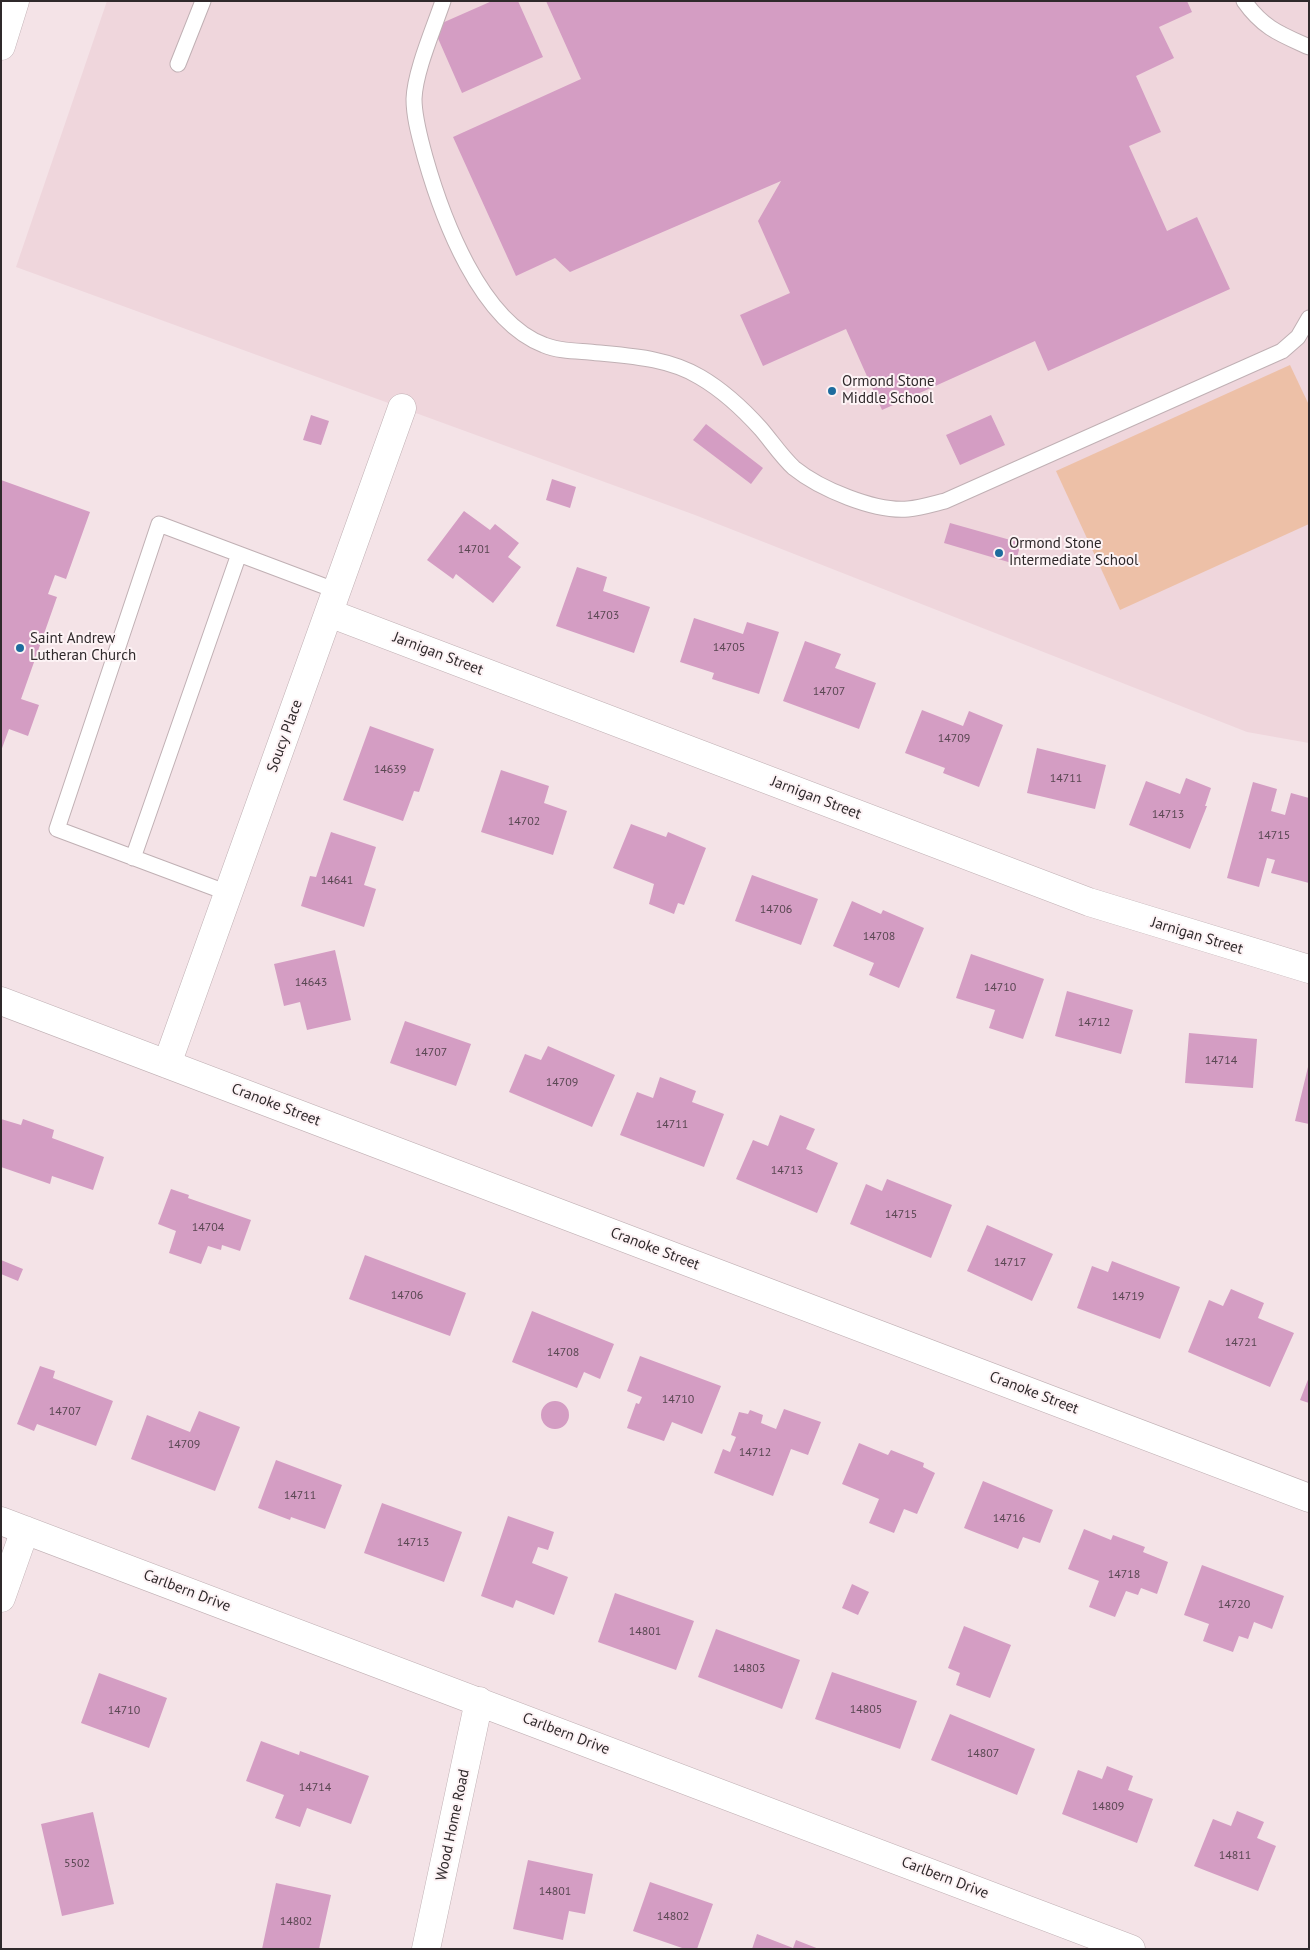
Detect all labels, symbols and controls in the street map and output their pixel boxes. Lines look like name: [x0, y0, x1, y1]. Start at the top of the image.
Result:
place label: Ormond Stone Middle School: [842, 373, 935, 408]
marker: Ormond Stone Middle School: [826, 385, 838, 397]
place label: Ormond Stone Intermediate School: [1009, 535, 1138, 570]
house number: 14701: [458, 543, 490, 557]
marker: Ormond Stone Intermediate School: [993, 547, 1005, 559]
house number: 14703: [587, 609, 619, 623]
street label: Jarnigan Street: [390, 629, 486, 679]
place label: Saint Andrew Lutheran Church: [30, 630, 136, 665]
house number: 14705: [713, 641, 745, 655]
marker: Saint Andrew Lutheran Church: [14, 642, 26, 654]
house number: 14707: [813, 685, 845, 699]
street label: Soucy Place: [264, 697, 306, 775]
house number: 14709: [938, 732, 970, 746]
house number: 14639: [374, 763, 406, 777]
house number: 14711: [1050, 772, 1082, 786]
street label: Jarnigan Street: [768, 773, 864, 823]
house number: 14713: [1152, 808, 1184, 822]
house number: 14702: [508, 815, 540, 829]
house number: 14715: [1258, 829, 1290, 843]
house number: 14641: [321, 874, 353, 888]
house number: 14706: [760, 903, 792, 917]
street label: Jarnigan Street: [1149, 913, 1245, 959]
house number: 14708: [863, 930, 895, 944]
house number: 14643: [295, 976, 327, 990]
house number: 14710: [984, 981, 1016, 995]
house number: 14712: [1078, 1016, 1110, 1030]
house number: 14707: [415, 1046, 447, 1060]
house number: 14714: [1205, 1054, 1237, 1068]
house number: 14709: [546, 1076, 578, 1090]
street label: Cranoke Street: [229, 1080, 323, 1130]
house number: 14711: [656, 1118, 688, 1132]
house number: 14713: [771, 1164, 803, 1178]
house number: 14715: [885, 1208, 917, 1222]
house number: 14704: [192, 1221, 224, 1235]
street label: Cranoke Street: [608, 1224, 702, 1274]
house number: 14717: [994, 1256, 1026, 1270]
house number: 14706: [391, 1289, 423, 1303]
house number: 14719: [1112, 1290, 1144, 1304]
house number: 14721: [1225, 1336, 1257, 1350]
house number: 14708: [547, 1346, 579, 1360]
street label: Cranoke Street: [987, 1368, 1081, 1418]
house number: 14710: [662, 1393, 694, 1407]
house number: 14707: [49, 1405, 81, 1419]
house number: 14709: [168, 1438, 200, 1452]
house number: 14712: [739, 1446, 771, 1460]
house number: 14711: [284, 1489, 316, 1503]
house number: 14716: [993, 1512, 1025, 1526]
house number: 14713: [397, 1536, 429, 1550]
street label: Carlbern Drive: [141, 1566, 233, 1616]
house number: 14718: [1108, 1568, 1140, 1582]
house number: 14720: [1218, 1598, 1250, 1612]
house number: 14801: [629, 1625, 661, 1639]
house number: 14803: [733, 1662, 765, 1676]
house number: 14805: [850, 1703, 882, 1717]
house number: 14710: [108, 1704, 140, 1718]
street label: Carlbern Drive: [520, 1709, 612, 1759]
house number: 14807: [967, 1747, 999, 1761]
street label: Wood Home Road: [432, 1768, 474, 1882]
house number: 14714: [299, 1781, 331, 1795]
house number: 14809: [1092, 1800, 1124, 1814]
house number: 14811: [1219, 1849, 1251, 1863]
street label: Carlbern Drive: [899, 1853, 991, 1903]
house number: 5502: [64, 1857, 90, 1871]
house number: 14801: [539, 1885, 571, 1899]
house number: 14802: [657, 1910, 689, 1924]
house number: 14802: [280, 1915, 312, 1929]

